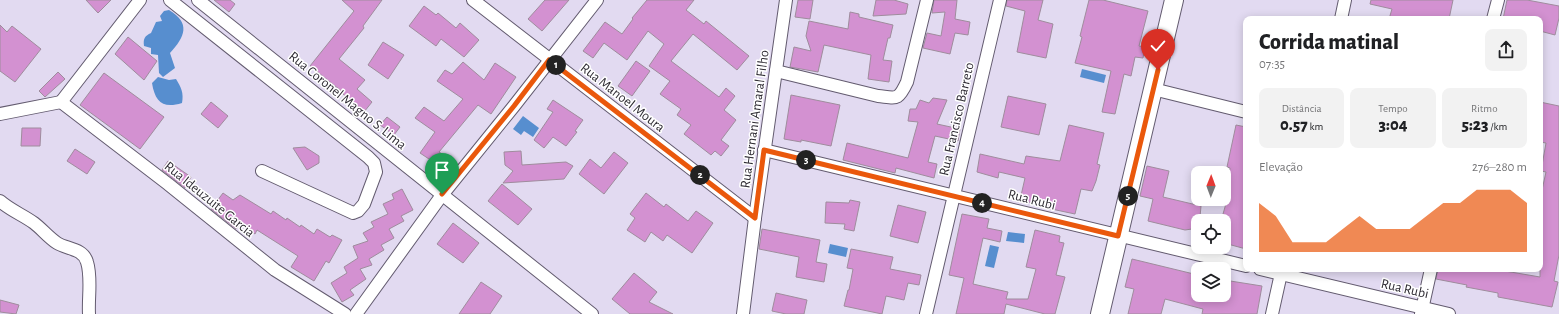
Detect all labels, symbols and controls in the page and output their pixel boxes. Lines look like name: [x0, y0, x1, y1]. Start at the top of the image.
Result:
pin: [1141, 29, 1175, 70]
button: share: [1485, 29, 1527, 71]
text: Corrida matinal: [1259, 31, 1399, 53]
icon: check: [1147, 35, 1169, 57]
street label: Rua Coronel Magno S. Lima: [286, 49, 409, 153]
street label: Rua Hernani Amaral Filho: [738, 49, 772, 189]
pin: 1: [546, 55, 566, 75]
text: 07:35: [1259, 58, 1285, 71]
text: 1: [554, 59, 558, 70]
street label: Rua Manoel Moura: [578, 61, 667, 135]
street label: Rua Francisco Barreto: [937, 61, 977, 177]
text: Distância: [1282, 103, 1322, 114]
text: Tempo: [1378, 103, 1408, 114]
text: Ritmo: [1471, 103, 1498, 114]
text: 0.57: [1280, 116, 1308, 133]
text: 3:04: [1379, 116, 1407, 133]
text: 5:23: [1461, 116, 1488, 133]
text: km: [1308, 121, 1323, 132]
text: /km: [1488, 121, 1507, 132]
pin: 3: [796, 150, 816, 170]
pin: [425, 153, 459, 194]
text: 3: [804, 154, 808, 165]
street label: Rua Ideuzuite Garcia: [162, 159, 257, 241]
icon: arrive: [431, 159, 453, 181]
text: Elevação: [1259, 161, 1303, 174]
text: 276–280 m: [1472, 161, 1527, 174]
pin: 2: [690, 165, 710, 185]
north arrow: [1191, 166, 1231, 206]
map controls: [1191, 166, 1231, 302]
text: 2: [697, 169, 703, 180]
pin: 5: [1118, 186, 1138, 206]
street label: Rua Rubi: [1006, 187, 1057, 213]
text: 5: [1126, 190, 1130, 201]
pin: 4: [972, 193, 992, 213]
text: 4: [979, 197, 985, 208]
button: locate: [1191, 214, 1231, 254]
button: layers: [1191, 262, 1231, 302]
street label: Rua Rubi: [1380, 277, 1430, 301]

